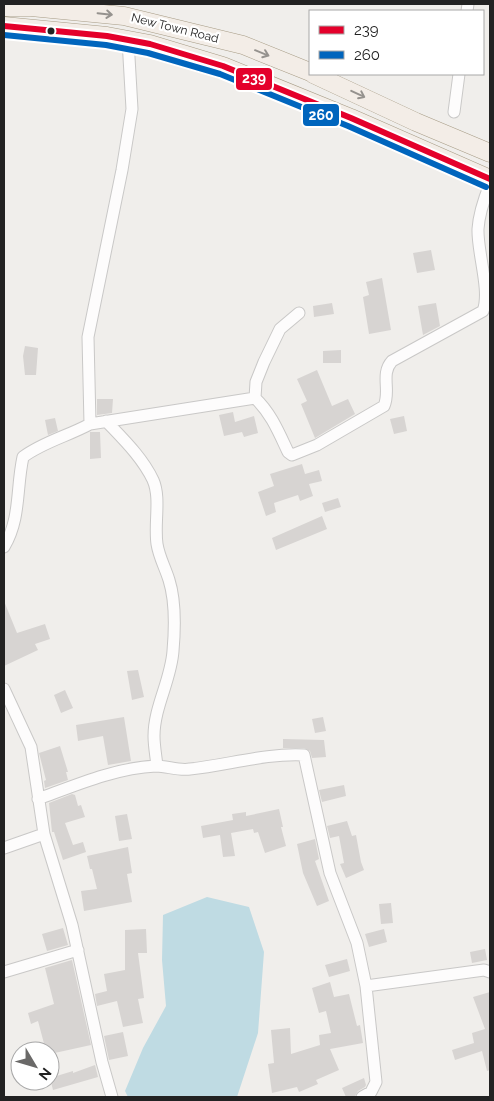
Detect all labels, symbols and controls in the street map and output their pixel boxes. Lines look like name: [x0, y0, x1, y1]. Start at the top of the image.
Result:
one-way arrow: [96, 9, 112, 19]
street label: New Town Road: [130, 10, 220, 46]
legend: [309, 10, 484, 75]
text: 239: [354, 21, 379, 39]
unlabelled marker: [46, 26, 56, 36]
text: 260: [354, 46, 380, 64]
one-way arrow: [254, 48, 269, 58]
line badge: 239: [235, 67, 273, 91]
text: 239: [242, 70, 266, 86]
one-way arrow: [350, 90, 365, 100]
line badge: 260: [302, 103, 340, 127]
text: 260: [309, 107, 334, 123]
north arrow: [10, 1041, 60, 1091]
text: N: [36, 1065, 55, 1083]

